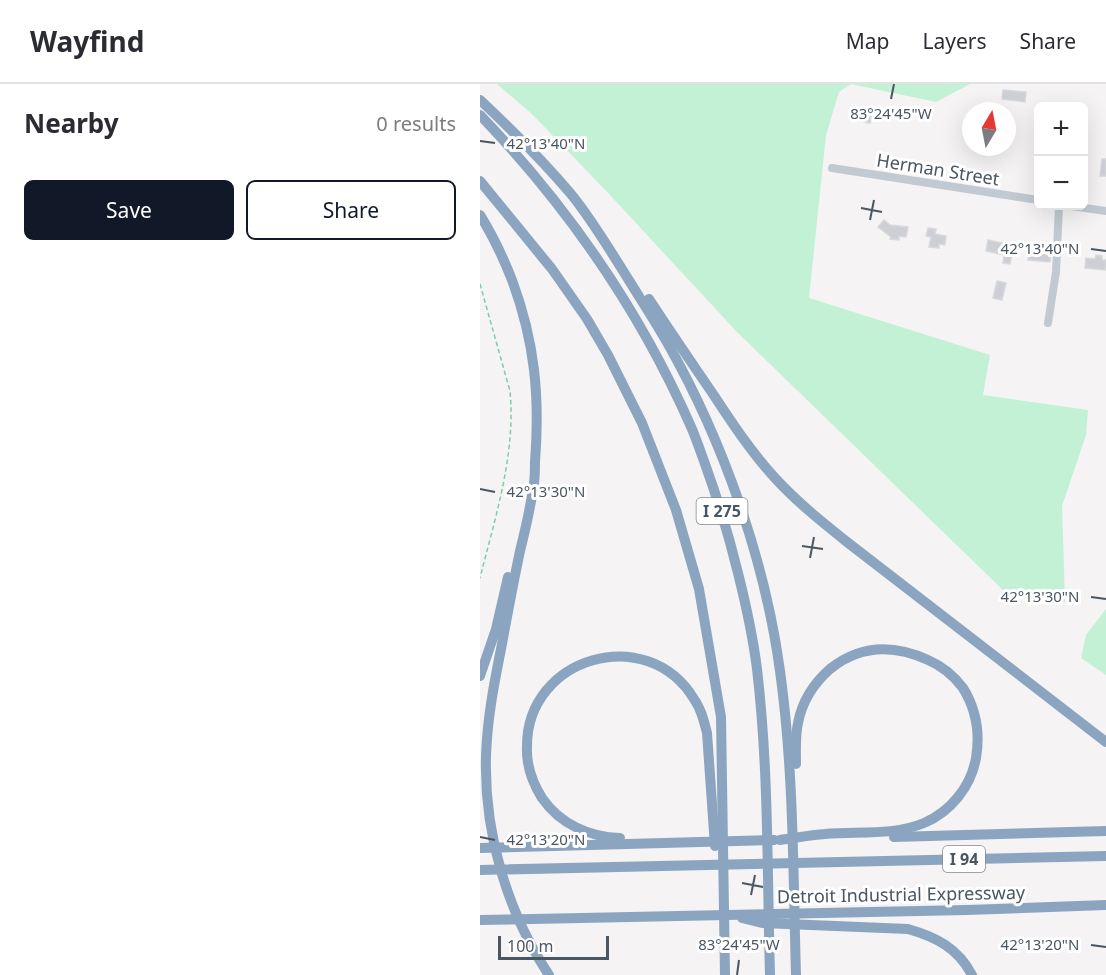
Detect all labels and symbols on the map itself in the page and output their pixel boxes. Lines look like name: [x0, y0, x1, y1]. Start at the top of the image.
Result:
north arrow: [962, 102, 1016, 156]
text: 83°24'45"W: [850, 103, 932, 123]
text: 42°13'40"N: [507, 133, 585, 153]
street label: Herman Street: [875, 147, 1002, 191]
text: 42°13'40"N: [1001, 238, 1079, 258]
text: 42°13'30"N: [507, 481, 585, 501]
road number: I 275: [696, 498, 748, 524]
text: 42°13'30"N: [1001, 586, 1079, 606]
text: 42°13'20"N: [507, 829, 585, 849]
road number: I 94: [943, 846, 985, 872]
street label: Detroit Industrial Expressway: [777, 880, 1026, 908]
scale bar: [498, 933, 609, 960]
text: 83°24'45"W: [698, 934, 780, 954]
text: 42°13'20"N: [1001, 934, 1079, 954]

